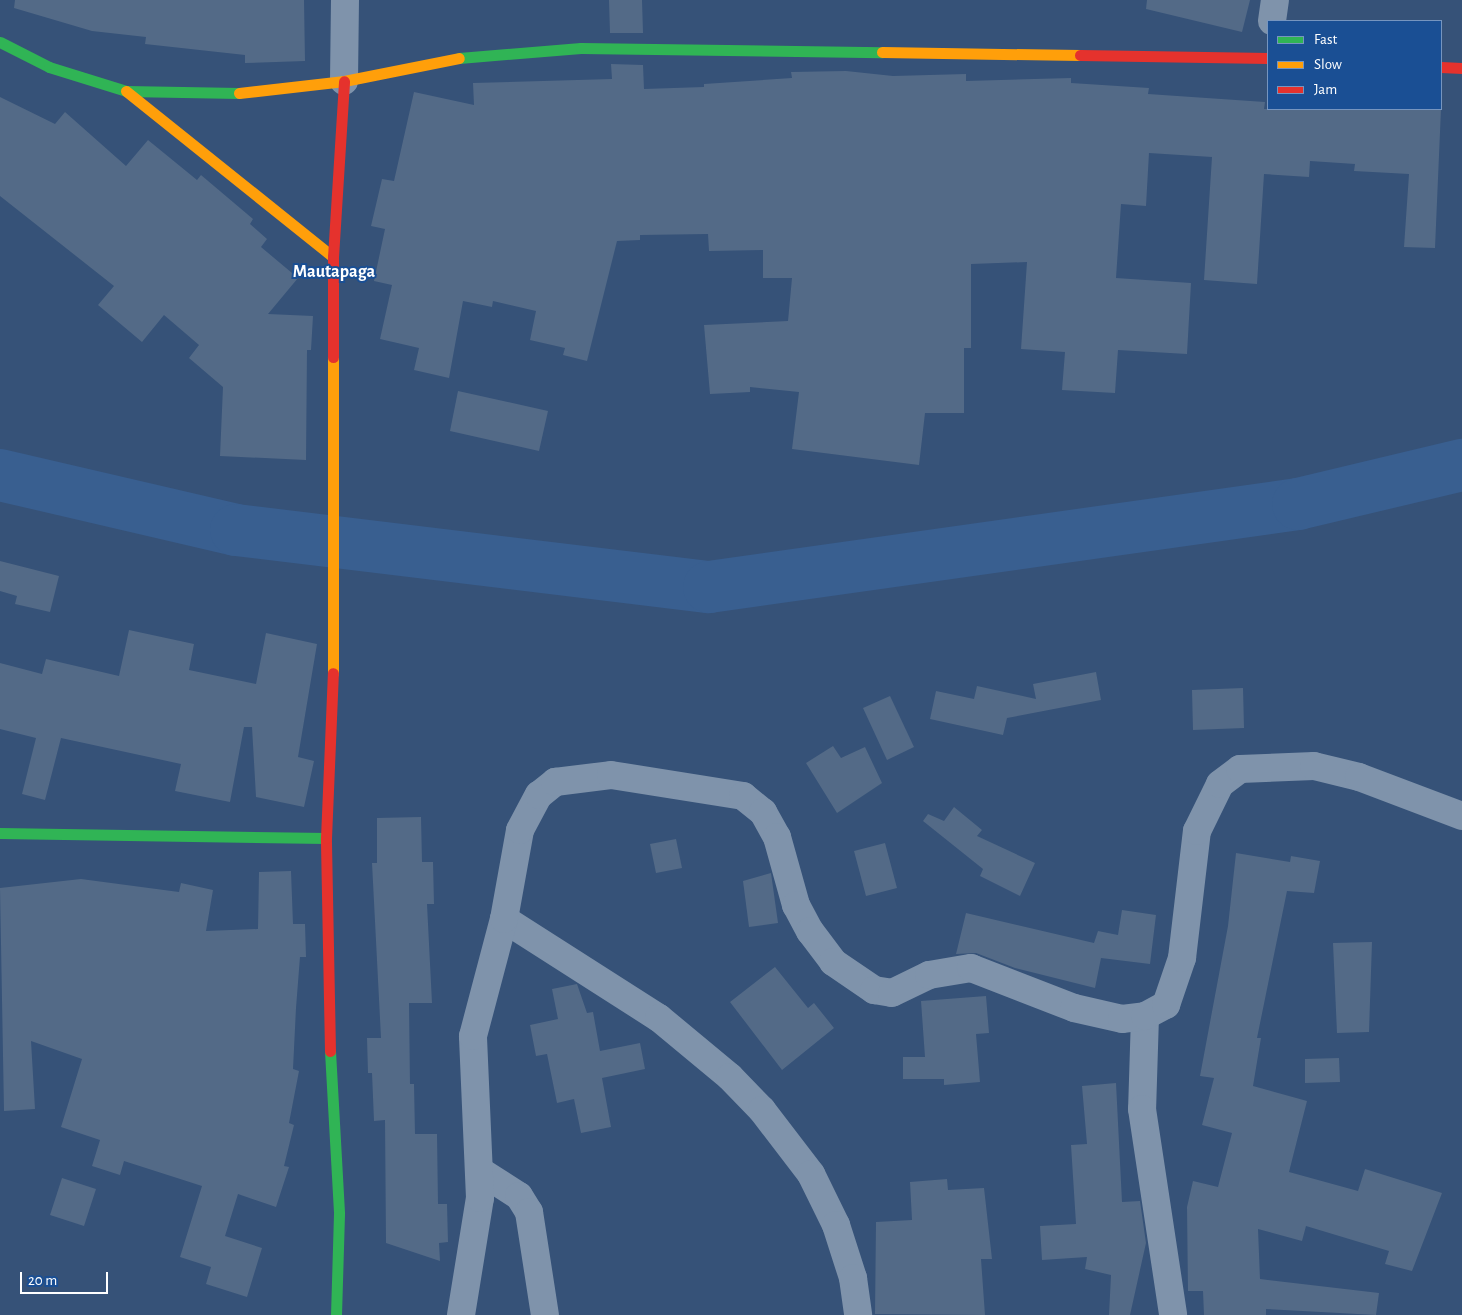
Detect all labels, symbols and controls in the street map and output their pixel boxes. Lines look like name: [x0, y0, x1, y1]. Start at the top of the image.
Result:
legend: [1267, 20, 1442, 110]
text: Fast: [1314, 32, 1337, 47]
text: Slow: [1314, 57, 1342, 72]
text: Jam: [1314, 82, 1337, 97]
district label: Mautapaga: [293, 261, 375, 283]
scale bar: [22, 1262, 110, 1294]
text: 20 m: [28, 1273, 57, 1288]

